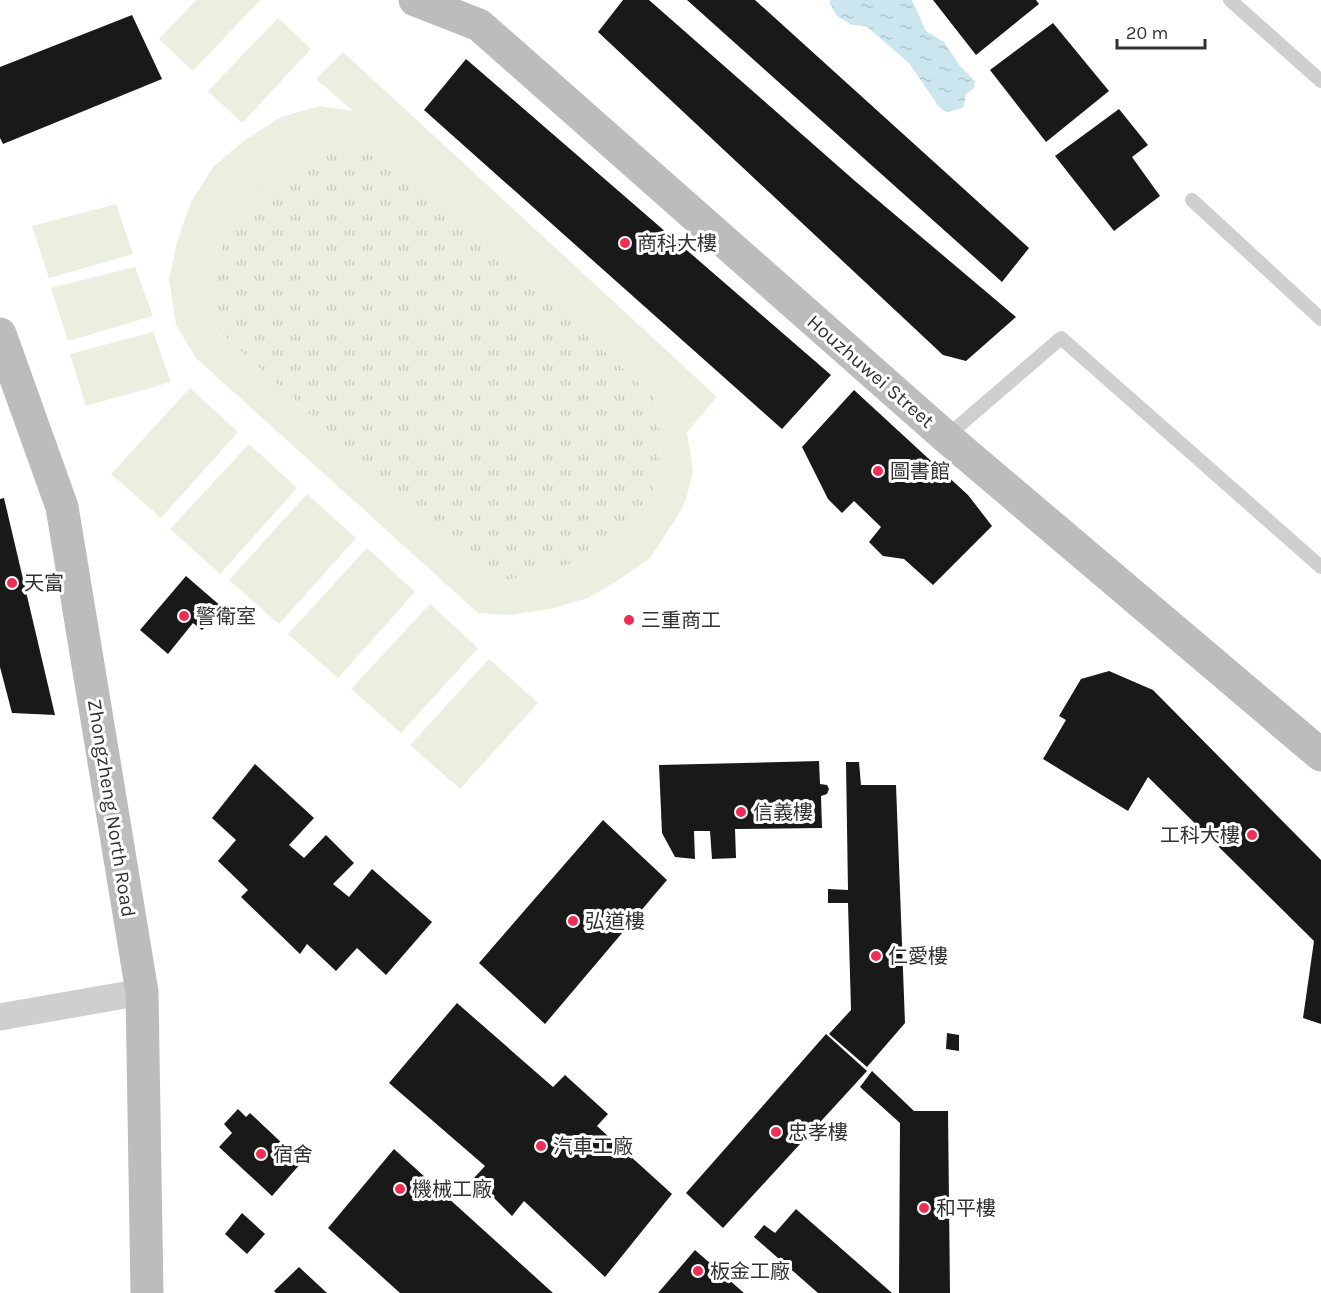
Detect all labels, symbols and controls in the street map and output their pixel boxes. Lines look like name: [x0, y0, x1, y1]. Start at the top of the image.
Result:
scale bar: [1117, 12, 1206, 50]
text: 20 m: [1126, 22, 1168, 44]
place label: 商科大樓: [637, 232, 717, 255]
marker: 商科大樓: [618, 236, 632, 250]
street label: Houzhuwei Street: [803, 310, 939, 433]
place label: 圖書館: [890, 460, 950, 483]
marker: 圖書館: [871, 464, 885, 478]
place label: 天富: [24, 572, 64, 595]
marker: 天富: [5, 576, 19, 590]
place label: 警衛室: [196, 605, 256, 628]
marker: 警衛室: [177, 609, 191, 623]
place label: 三重商工: [641, 609, 721, 632]
marker: 三重商工: [622, 613, 636, 627]
street label: Zhongzheng North Road: [83, 697, 140, 919]
place label: 信義樓: [753, 801, 813, 824]
marker: 信義樓: [734, 805, 748, 819]
place label: 工科大樓: [1160, 824, 1240, 847]
marker: 工科大樓: [1245, 828, 1259, 842]
place label: 弘道樓: [585, 910, 645, 933]
marker: 弘道樓: [566, 914, 580, 928]
place label: 仁愛樓: [888, 945, 948, 968]
marker: 仁愛樓: [869, 949, 883, 963]
place label: 忠孝樓: [788, 1121, 848, 1144]
marker: 忠孝樓: [769, 1125, 783, 1139]
place label: 汽車工廠: [553, 1135, 633, 1158]
marker: 汽車工廠: [534, 1139, 548, 1153]
place label: 宿舍: [273, 1143, 313, 1166]
marker: 宿舍: [254, 1147, 268, 1161]
place label: 機械工廠: [412, 1178, 492, 1201]
marker: 機械工廠: [393, 1182, 407, 1196]
place label: 和平樓: [936, 1197, 996, 1220]
marker: 和平樓: [917, 1201, 931, 1215]
place label: 板金工廠: [710, 1260, 790, 1283]
marker: 板金工廠: [691, 1264, 705, 1278]

